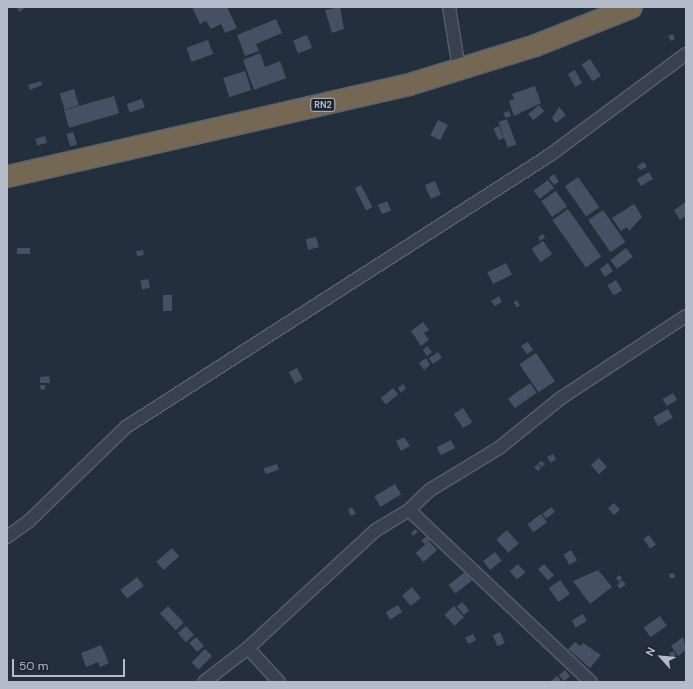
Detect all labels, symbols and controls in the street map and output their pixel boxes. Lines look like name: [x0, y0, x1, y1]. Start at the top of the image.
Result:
road number: RN2: [310, 98, 336, 112]
north arrow: [641, 637, 681, 677]
text: N: [642, 645, 658, 658]
scale bar: [14, 651, 127, 677]
text: 50 m: [19, 658, 48, 674]

